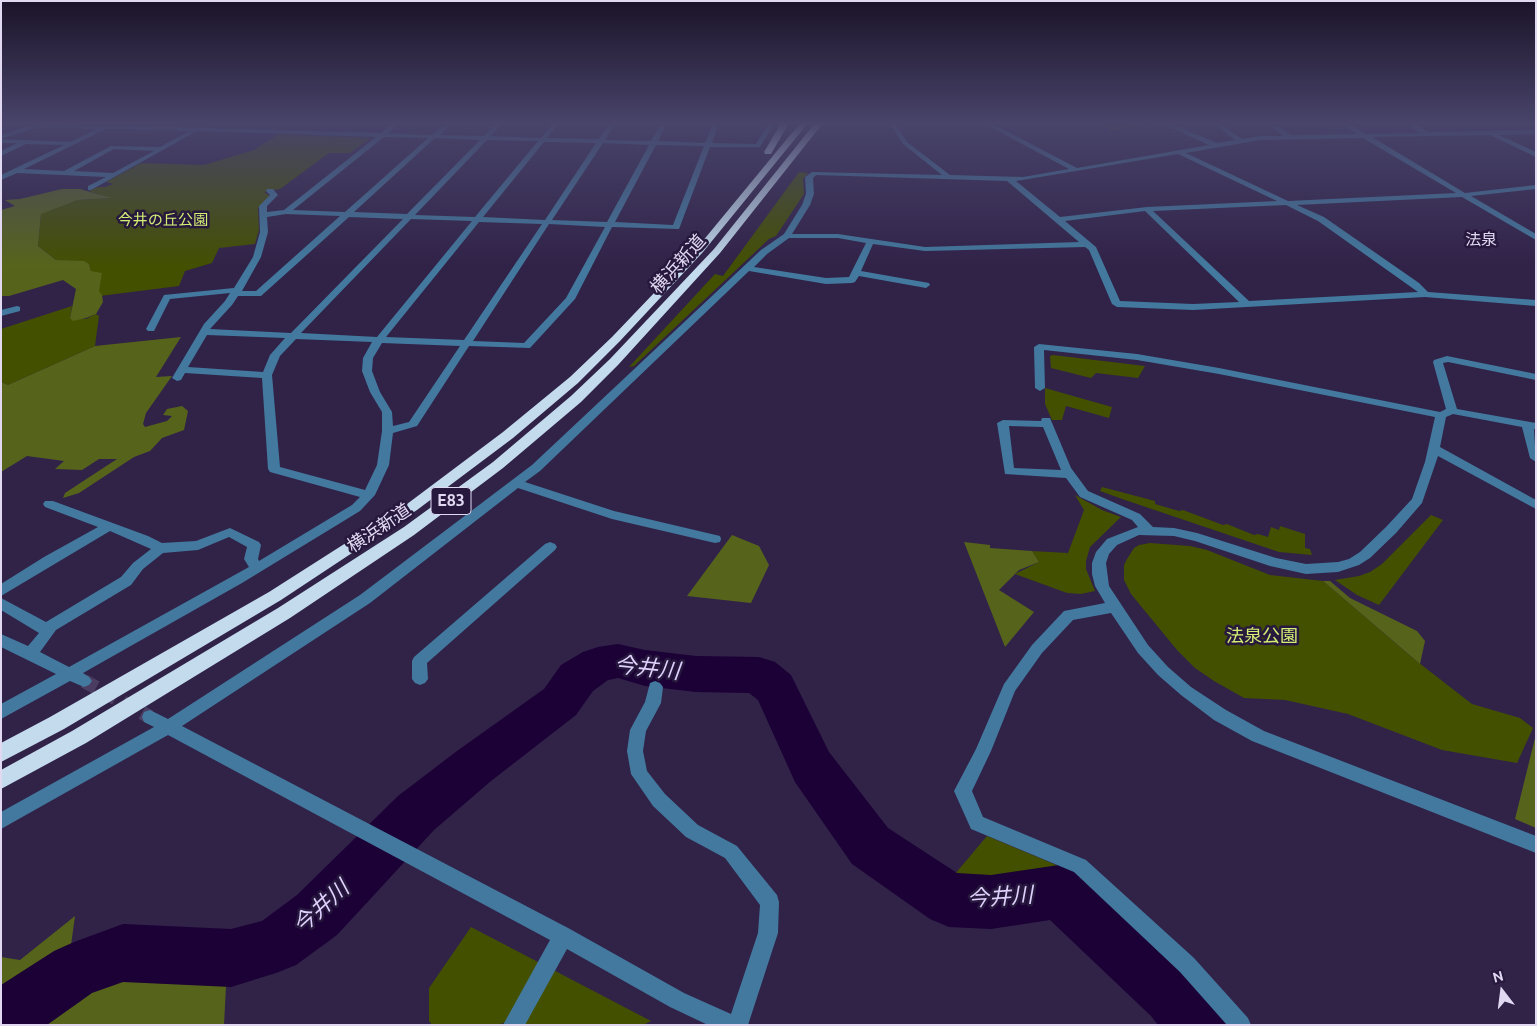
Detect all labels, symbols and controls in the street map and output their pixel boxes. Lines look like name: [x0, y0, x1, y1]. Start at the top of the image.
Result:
park label: 今井の丘公園: [118, 211, 208, 229]
street label: 横浜新道: [646, 230, 710, 298]
district label: 法泉: [1465, 230, 1497, 250]
road number: E83: [431, 488, 471, 514]
street label: 横浜新道: [343, 499, 415, 557]
park label: 法泉公園: [1226, 625, 1298, 647]
water label: 今井川: [613, 651, 681, 685]
water label: 今井川: [288, 875, 354, 939]
water label: 今井川: [966, 882, 1034, 912]
north arrow: [1477, 966, 1527, 1016]
text: N: [1491, 967, 1505, 986]

